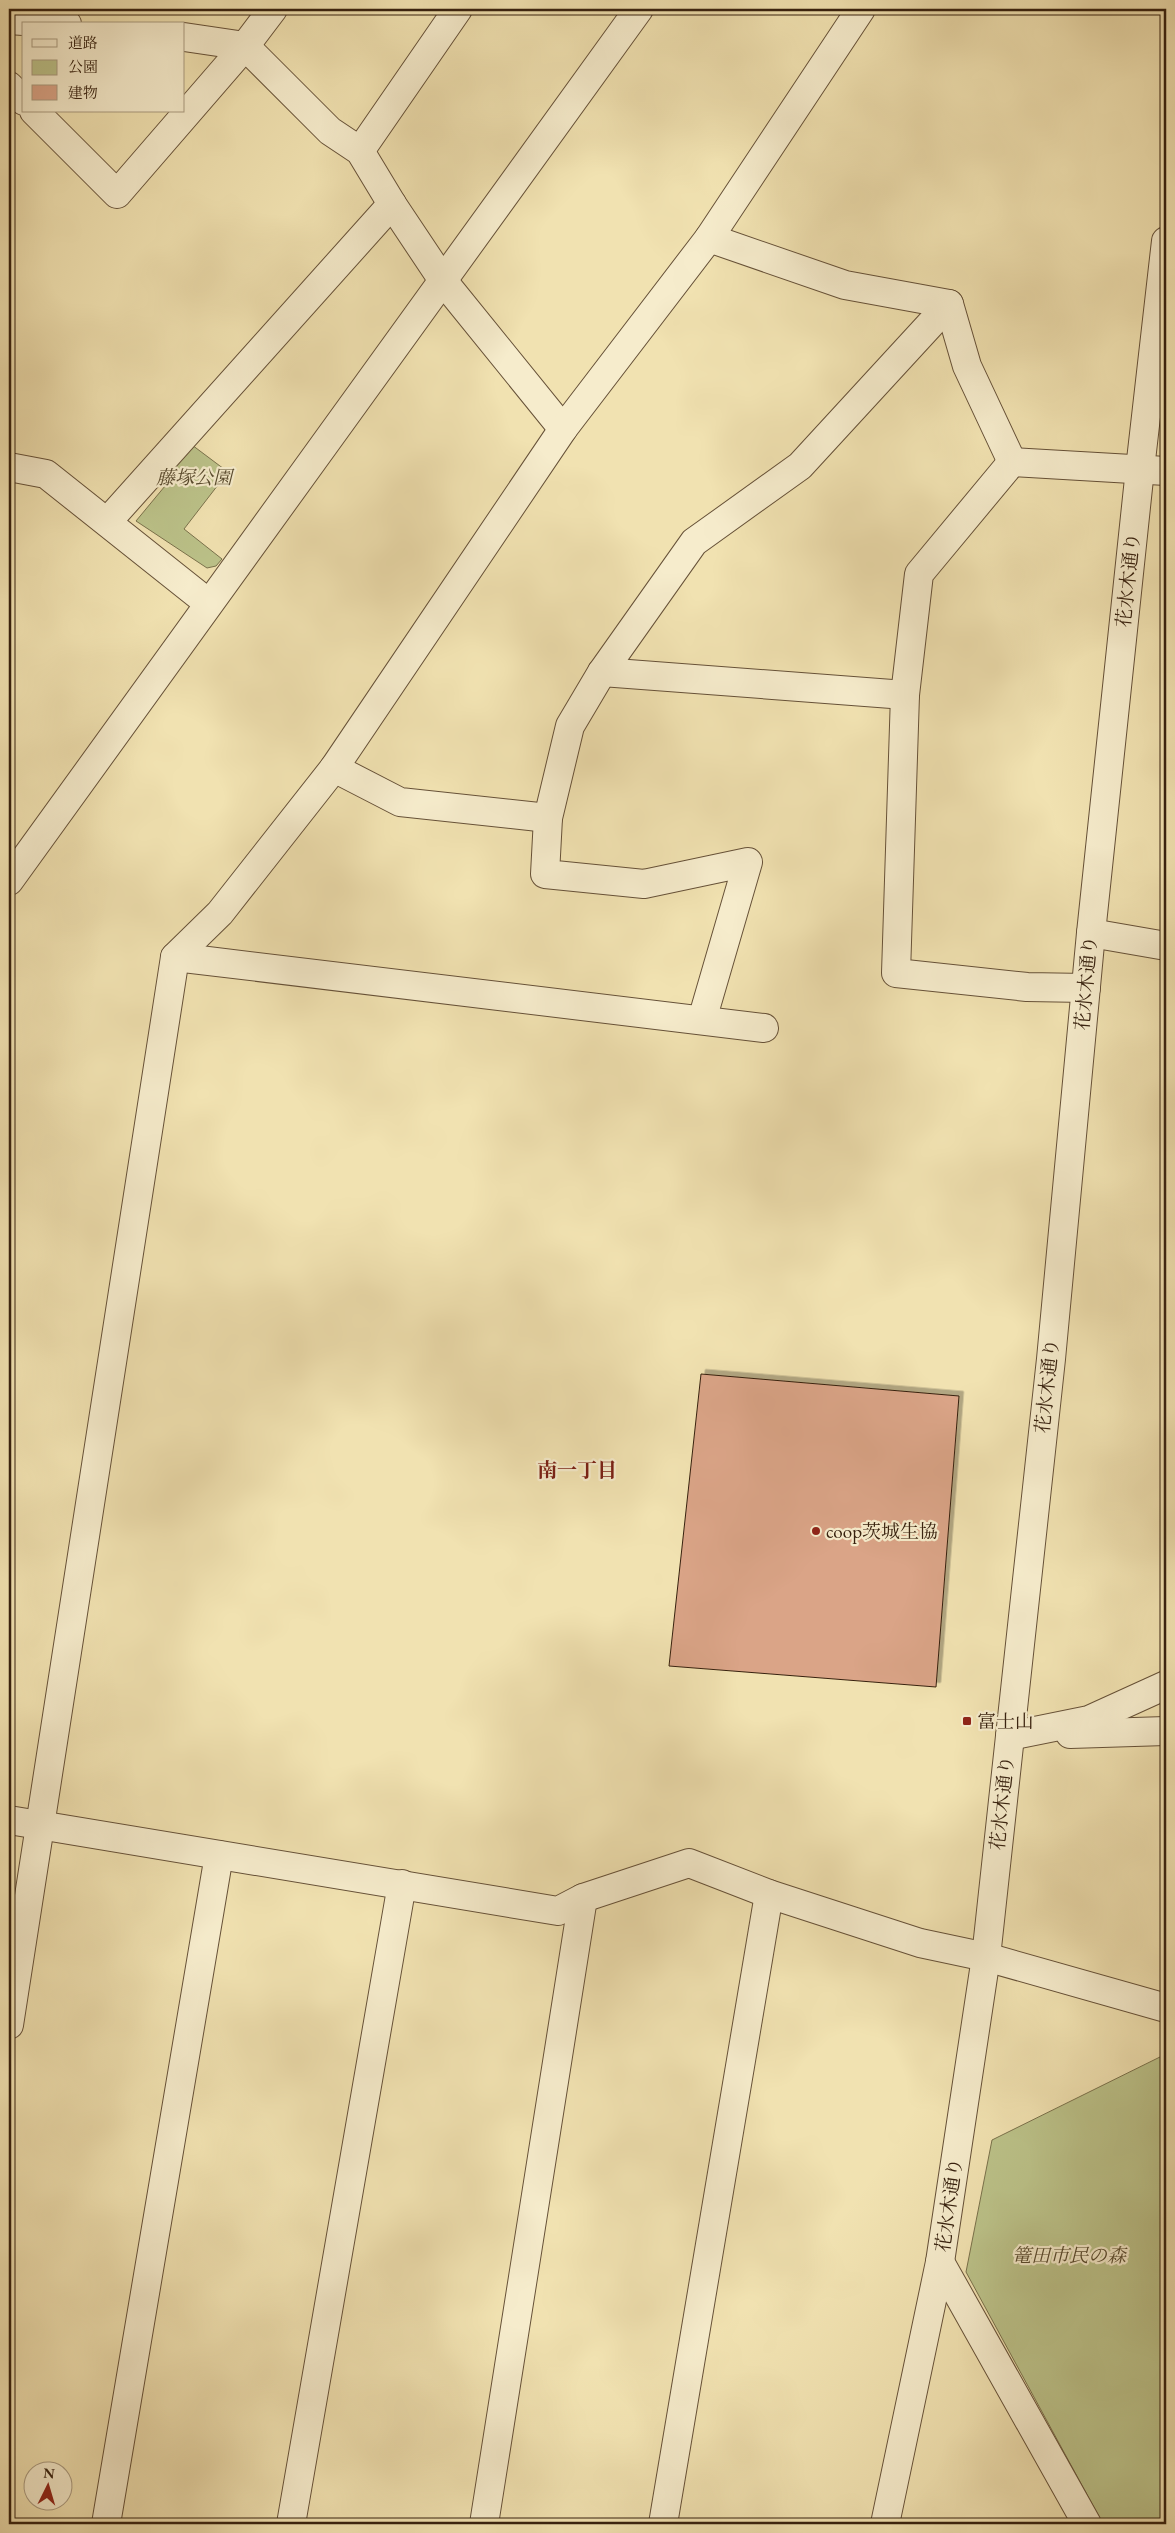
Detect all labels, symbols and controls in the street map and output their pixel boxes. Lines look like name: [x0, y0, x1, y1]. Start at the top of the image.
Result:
legend: [22, 22, 185, 112]
text: 道路: [68, 33, 98, 52]
text: 公園: [68, 57, 98, 76]
text: 建物: [68, 83, 98, 102]
park label: 藤塚公園: [156, 465, 235, 490]
street label: 花水木通り: [1111, 531, 1145, 629]
street label: 花水木通り: [1069, 935, 1103, 1031]
street label: 花水木通り: [1030, 1337, 1064, 1435]
district label: 南一丁目: [537, 1457, 617, 1483]
place label: coop茨城生協: [826, 1519, 938, 1544]
marker: coop茨城生協: [810, 1525, 822, 1537]
place label: 富士山: [977, 1709, 1034, 1734]
marker: 富士山: [961, 1715, 973, 1727]
street label: 花水木通り: [985, 1754, 1019, 1852]
street label: 花水木通り: [930, 2156, 968, 2254]
park label: 篭田市民の森: [1012, 2243, 1128, 2268]
north arrow: [22, 2460, 72, 2510]
text: N: [43, 2464, 56, 2483]

